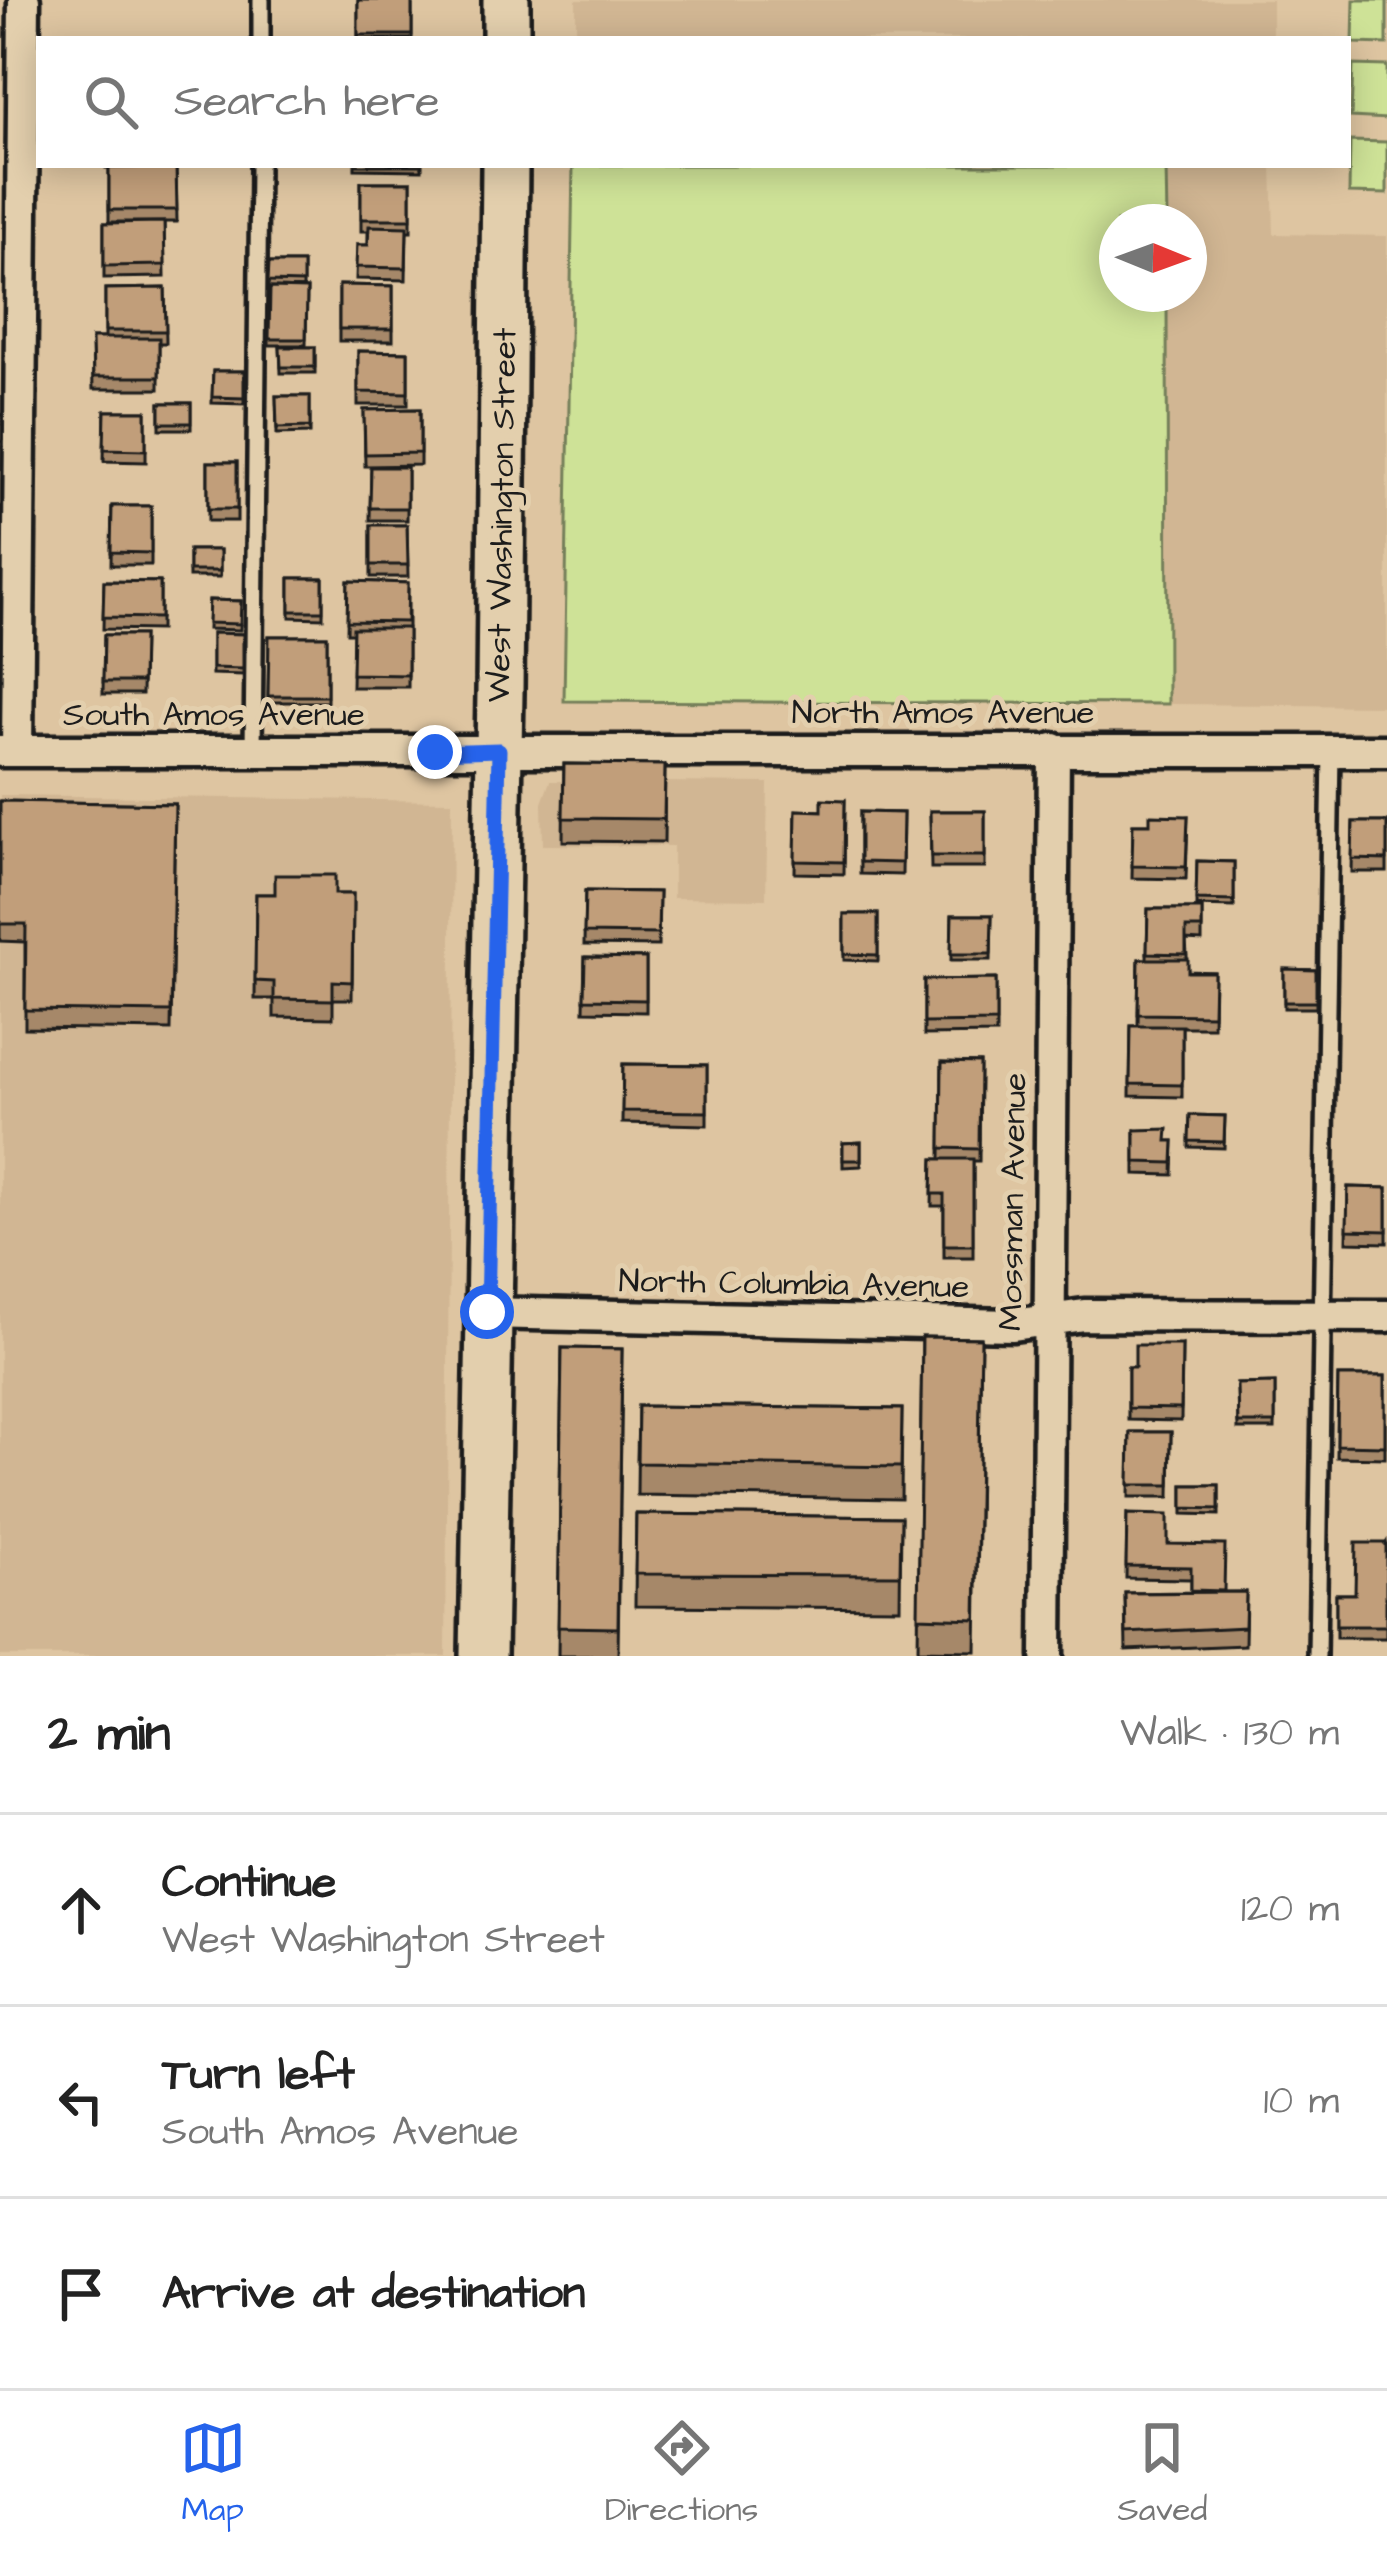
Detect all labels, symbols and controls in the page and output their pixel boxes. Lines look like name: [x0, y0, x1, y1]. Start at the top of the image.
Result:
search box: [36, 36, 1351, 168]
icon: search: [78, 69, 144, 135]
text: Search here: [174, 71, 440, 133]
north arrow: [1099, 204, 1207, 312]
street label: West Washington Street: [476, 327, 530, 703]
street label: North Amos Avenue: [792, 690, 1094, 736]
street label: South Amos Avenue: [63, 692, 365, 738]
route end: [408, 725, 462, 779]
street label: Mossman Avenue: [988, 1072, 1038, 1332]
street label: North Columbia Avenue: [618, 1258, 970, 1310]
route start: [460, 1285, 514, 1339]
text: 2 min: [48, 1699, 171, 1770]
text: Walk · 130 m: [1120, 1707, 1339, 1761]
text: Continue: [162, 1852, 336, 1914]
icon: ahead: [48, 1877, 114, 1943]
text: 120 m: [1241, 1883, 1339, 1937]
text: West Washington Street: [162, 1914, 605, 1968]
text: Turn left: [162, 2044, 355, 2106]
icon: left: [48, 2069, 114, 2135]
text: 10 m: [1263, 2075, 1339, 2129]
text: South Amos Avenue: [162, 2106, 519, 2160]
icon: arrive: [48, 2261, 114, 2327]
text: Arrive at destination: [162, 2263, 585, 2325]
tab: Map: [180, 2415, 246, 2533]
tab: Directions: [605, 2415, 758, 2533]
tab: Saved: [1117, 2415, 1207, 2533]

